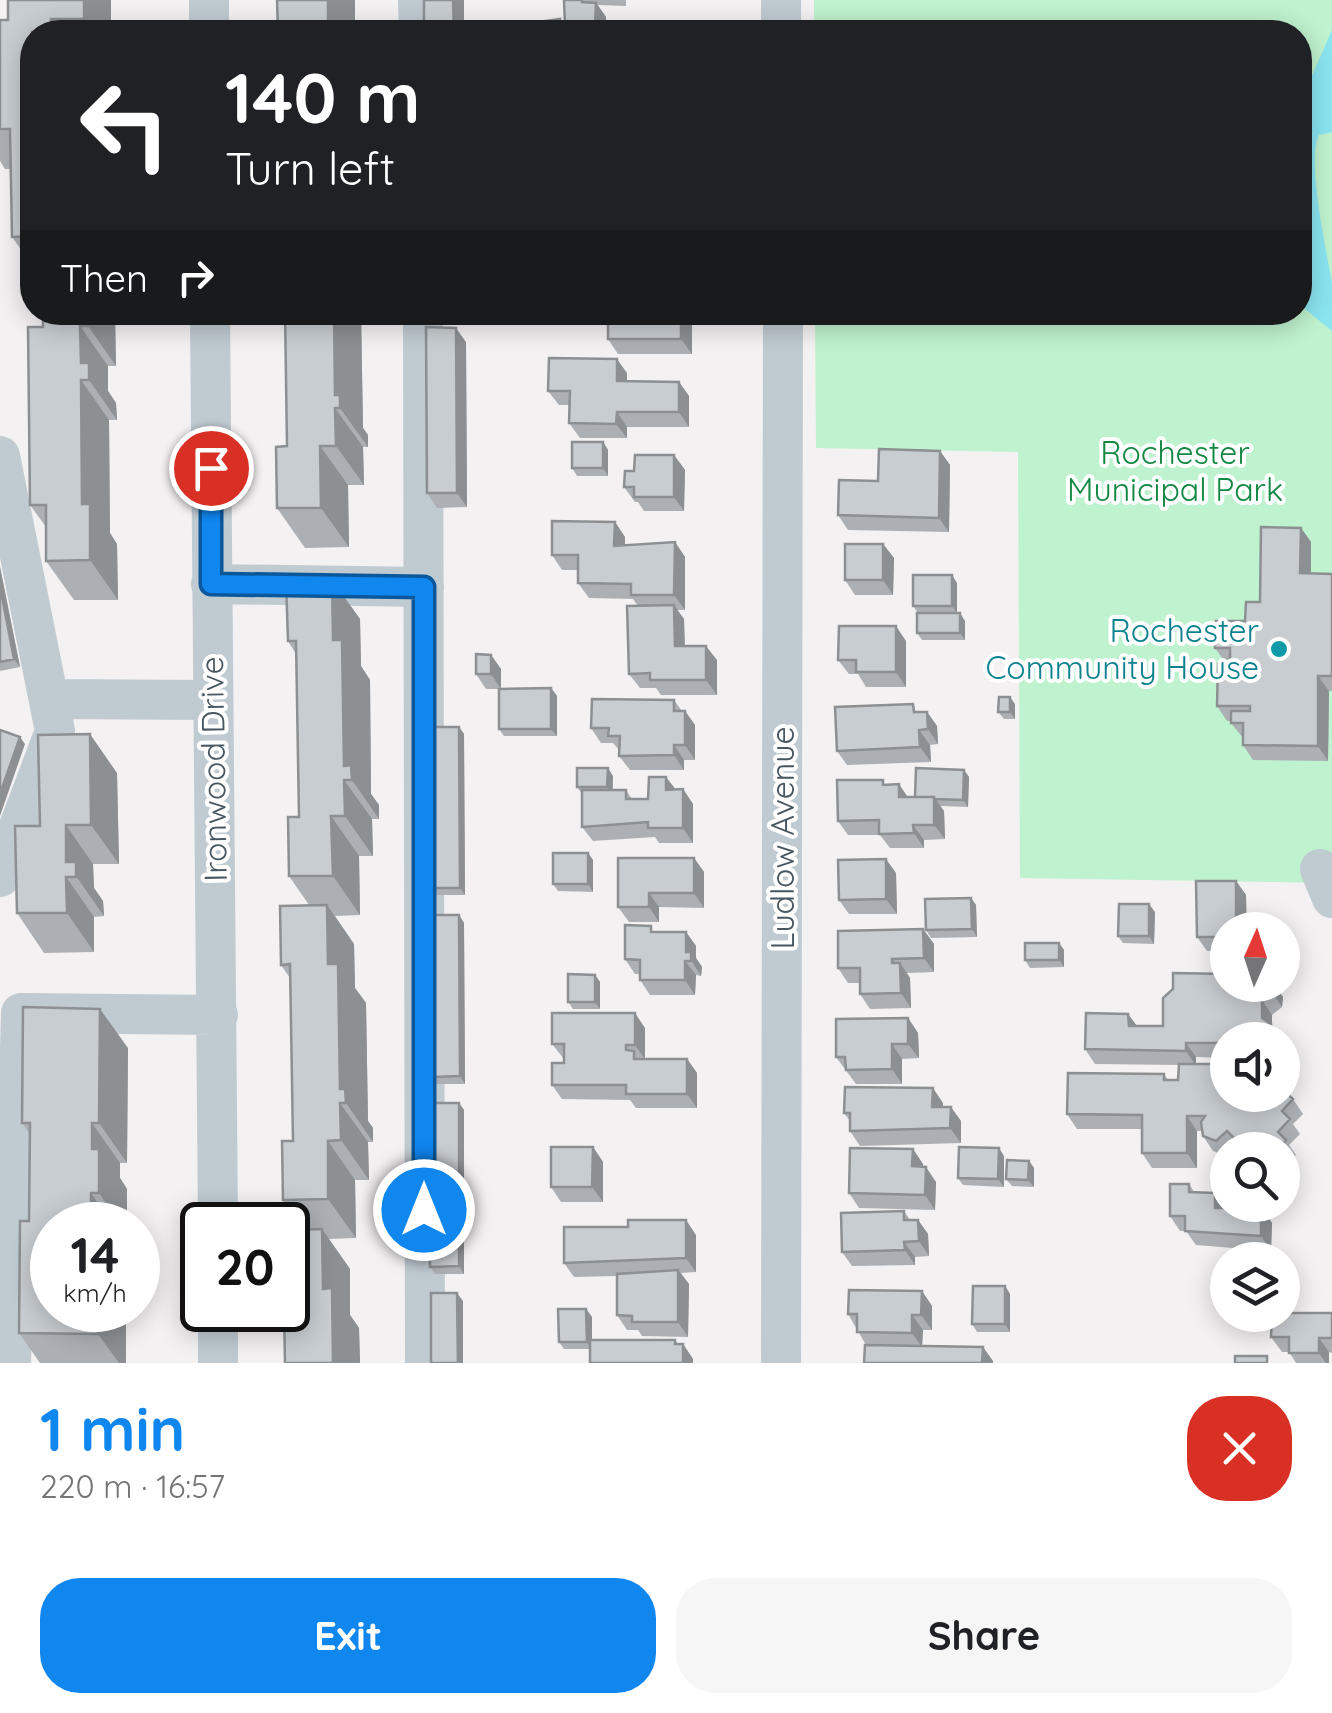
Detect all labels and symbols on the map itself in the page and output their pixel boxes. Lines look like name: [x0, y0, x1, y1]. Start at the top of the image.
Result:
pin: [169, 426, 254, 511]
park label: Rochester Municipal Park: [1067, 432, 1283, 509]
place label: Rochester Community House: [985, 610, 1259, 687]
marker: Rochester Community House: [1268, 638, 1290, 660]
street label: Ironwood Drive: [191, 656, 235, 882]
street label: Ludlow Avenue: [762, 726, 802, 950]
north arrow: [1210, 912, 1300, 1002]
position arrow: [372, 1158, 476, 1262]
speed limit sign: 20: [180, 1202, 310, 1332]

